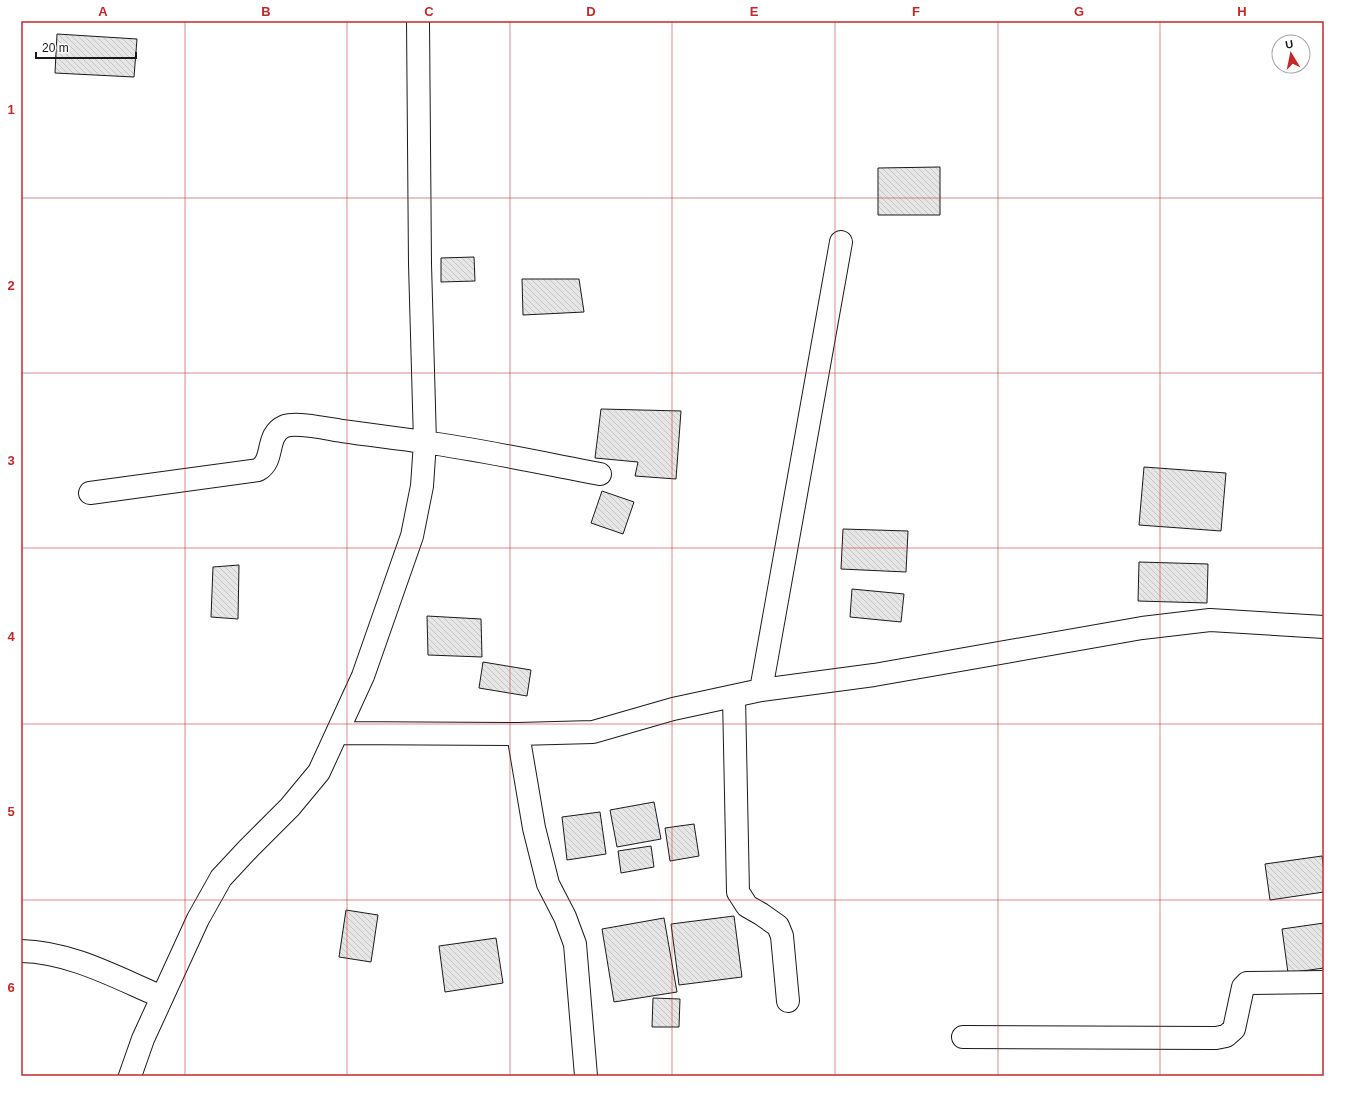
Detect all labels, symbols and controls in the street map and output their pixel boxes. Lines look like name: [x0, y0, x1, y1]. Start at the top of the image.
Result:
text: A: [98, 4, 108, 19]
text: B: [261, 4, 271, 19]
text: C: [424, 4, 434, 19]
text: D: [586, 4, 596, 19]
text: E: [750, 4, 759, 19]
text: F: [912, 4, 920, 19]
text: G: [1074, 4, 1084, 19]
text: H: [1237, 4, 1247, 19]
scale bar: [36, 34, 136, 60]
north arrow: [1271, 34, 1311, 74]
text: U: [1284, 38, 1294, 51]
text: 20 m: [42, 41, 69, 55]
text: 1: [7, 102, 15, 117]
text: 2: [7, 278, 15, 293]
text: 3: [7, 453, 15, 468]
text: 4: [7, 629, 15, 644]
text: 5: [7, 804, 15, 819]
text: 6: [7, 980, 15, 995]

